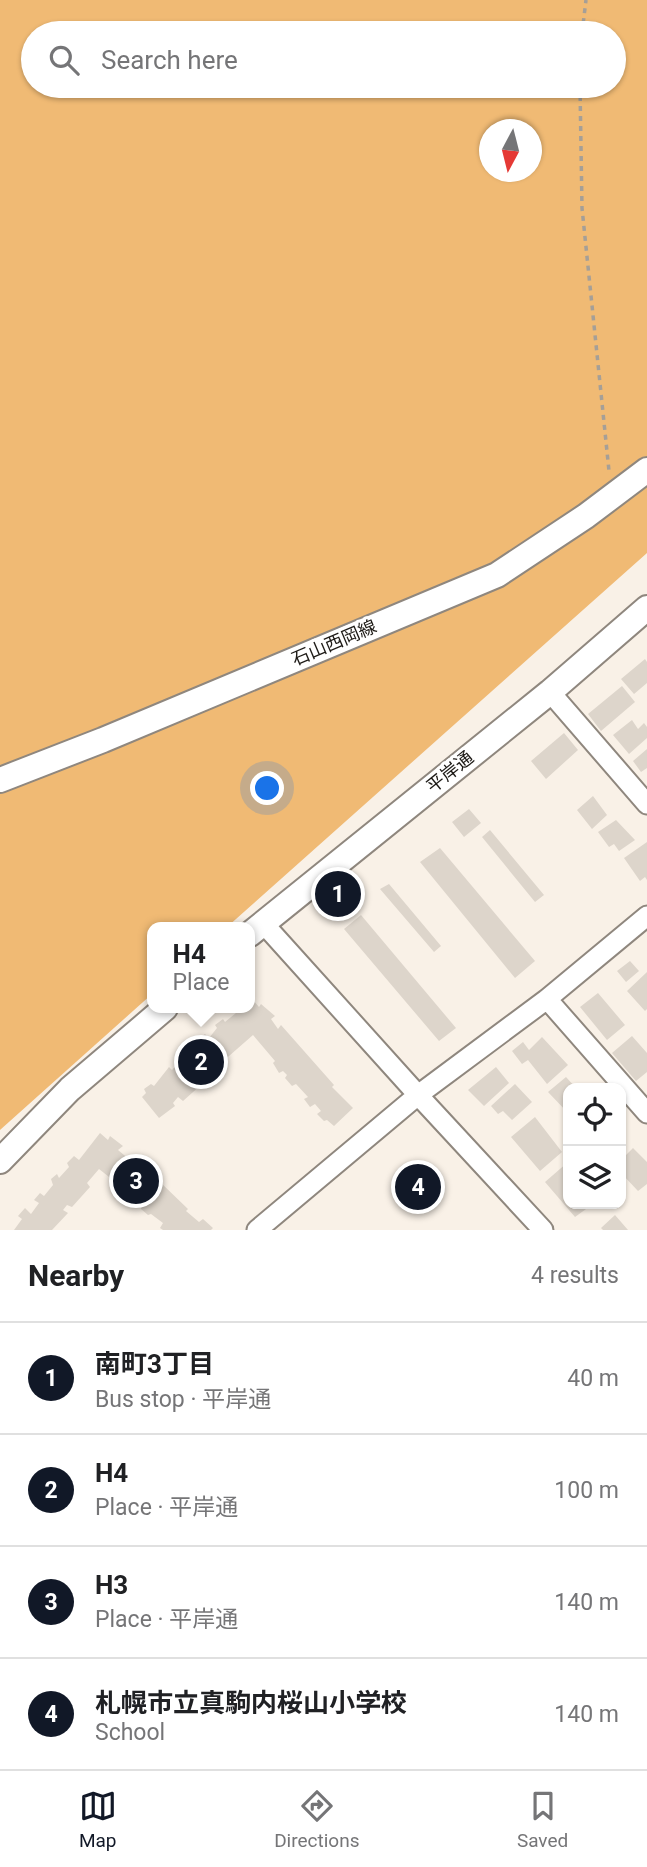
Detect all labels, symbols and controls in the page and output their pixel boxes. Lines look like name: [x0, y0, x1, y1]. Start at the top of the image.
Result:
search box: [21, 21, 626, 98]
icon: search: [45, 41, 83, 79]
text: Search here: [101, 45, 238, 75]
north arrow: [479, 119, 542, 182]
street label: 石山西岡線: [288, 615, 379, 670]
street label: 平岸通: [422, 746, 477, 797]
your location: [250, 771, 284, 805]
pin: 1: [315, 868, 361, 920]
popup: [147, 922, 255, 1013]
text: H4: [173, 939, 206, 969]
text: Place: [173, 969, 229, 996]
pin: 2: [178, 1036, 224, 1088]
map controls: [563, 1083, 626, 1209]
button: locate: [563, 1083, 626, 1146]
button: layers: [563, 1146, 626, 1209]
pin: 3: [113, 1155, 159, 1207]
pin: 4: [395, 1161, 441, 1213]
text: Nearby: [28, 1258, 124, 1293]
text: 4 results: [531, 1262, 619, 1289]
text: 南町3丁目: [95, 1349, 214, 1379]
text: 1: [44, 1365, 58, 1392]
text: 40 m: [567, 1365, 619, 1392]
text: Bus stop · 平岸通: [95, 1386, 271, 1413]
text: H4: [95, 1458, 128, 1488]
text: 2: [44, 1477, 58, 1504]
text: 100 m: [554, 1477, 619, 1504]
text: Place · 平岸通: [95, 1494, 238, 1521]
text: H3: [95, 1570, 128, 1600]
text: 3: [44, 1589, 58, 1616]
text: 140 m: [554, 1589, 619, 1616]
text: Place · 平岸通: [95, 1606, 238, 1633]
text: 札幌市立真駒内桜山小学校: [95, 1688, 407, 1718]
text: 4: [44, 1701, 58, 1728]
text: 140 m: [554, 1701, 619, 1728]
text: School: [95, 1719, 165, 1746]
tab: Map: [79, 1787, 117, 1852]
tab: Directions: [274, 1787, 359, 1852]
tab: Saved: [517, 1787, 568, 1852]

